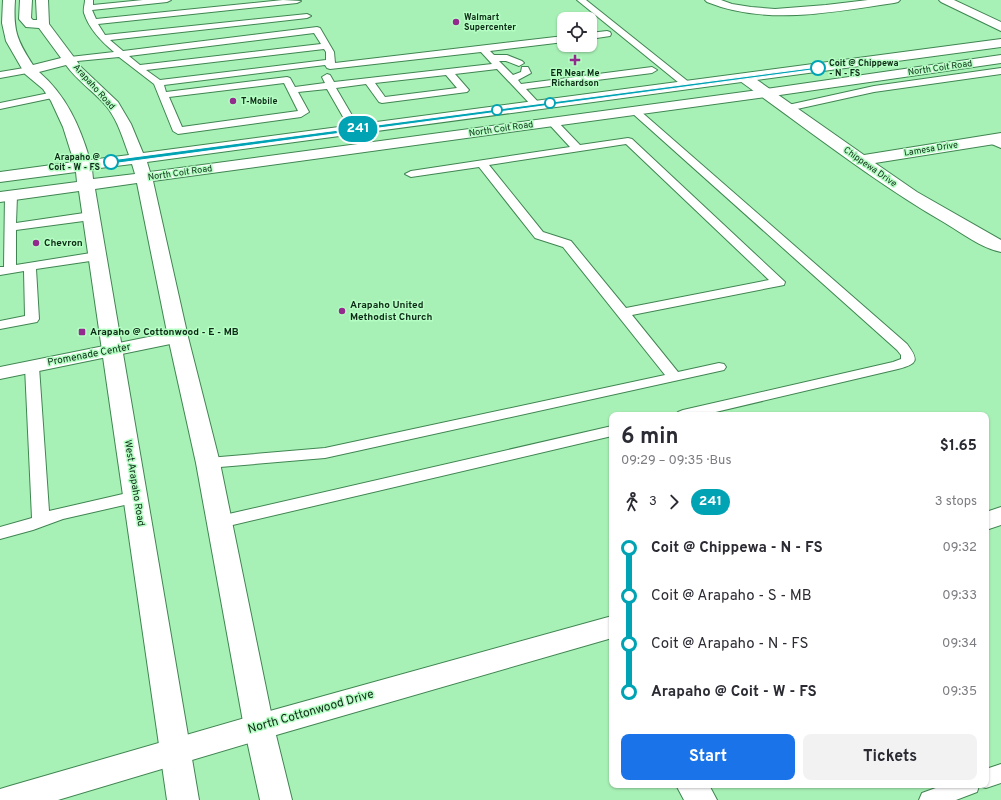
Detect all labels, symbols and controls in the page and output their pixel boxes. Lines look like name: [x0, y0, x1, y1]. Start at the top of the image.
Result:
place label: Walmart Supercenter: [464, 12, 516, 33]
map controls: [557, 12, 597, 52]
button: locate: [557, 12, 597, 52]
marker: Walmart Supercenter: [451, 17, 461, 27]
marker: ER Near Me Richardson: [569, 54, 581, 66]
place label: Coit @ Chippewa - N - FS: [829, 58, 899, 79]
street label: North Coit Road: [907, 58, 973, 78]
marker: Coit @ Chippewa - N - FS: [810, 60, 826, 76]
street label: Arapaho Road: [71, 62, 117, 112]
place label: ER Near Me Richardson: [551, 68, 599, 89]
marker: T-Mobile: [228, 96, 238, 106]
place label: T-Mobile: [241, 96, 277, 107]
unlabelled marker: [544, 97, 556, 109]
unlabelled marker: [491, 104, 503, 116]
line badge: 241: [335, 116, 381, 142]
street label: North Coit Road: [468, 119, 534, 139]
text: 241: [346, 120, 370, 137]
street label: Lamesa Drive: [903, 139, 959, 159]
street label: Chippewa Drive: [841, 145, 899, 190]
place label: Arapaho @ Coit - W - FS: [48, 152, 100, 173]
marker: Arapaho @ Coit - W - FS: [103, 154, 119, 170]
street label: North Coit Road: [147, 163, 213, 183]
place label: Chevron: [44, 237, 83, 250]
marker: Chevron: [31, 238, 41, 248]
place label: Arapaho United Methodist Church: [350, 299, 432, 324]
marker: Arapaho United Methodist Church: [337, 306, 347, 316]
place label: Arapaho @ Cottonwood - E - MB: [90, 326, 239, 339]
marker: Arapaho @ Cottonwood - E - MB: [77, 327, 87, 337]
street label: Promenade Center: [46, 341, 132, 369]
text: 6 min: [621, 424, 679, 451]
text: $1.65: [940, 437, 977, 456]
street label: West Arapaho Road: [121, 439, 147, 527]
text: 09:29 – 09:35 · Bus: [621, 453, 731, 469]
icon: walk: [621, 491, 643, 513]
icon: forward: [663, 491, 685, 513]
text: 241: [699, 493, 722, 510]
text: 3: [649, 494, 657, 510]
text: 3 stops: [935, 494, 977, 510]
text: Coit @ Chippewa - N - FS: [651, 539, 823, 558]
text: 09:32: [942, 540, 977, 556]
text: Coit @ Arapaho - S - MB: [651, 587, 812, 606]
text: 09:33: [942, 588, 977, 604]
text: Coit @ Arapaho - N - FS: [651, 635, 808, 654]
text: 09:34: [942, 636, 977, 652]
text: Arapaho @ Coit - W - FS: [651, 683, 817, 702]
text: 09:35: [942, 684, 977, 700]
street label: North Cottonwood Drive: [246, 686, 376, 738]
button: Start: [621, 734, 795, 780]
button: Tickets: [803, 734, 977, 780]

